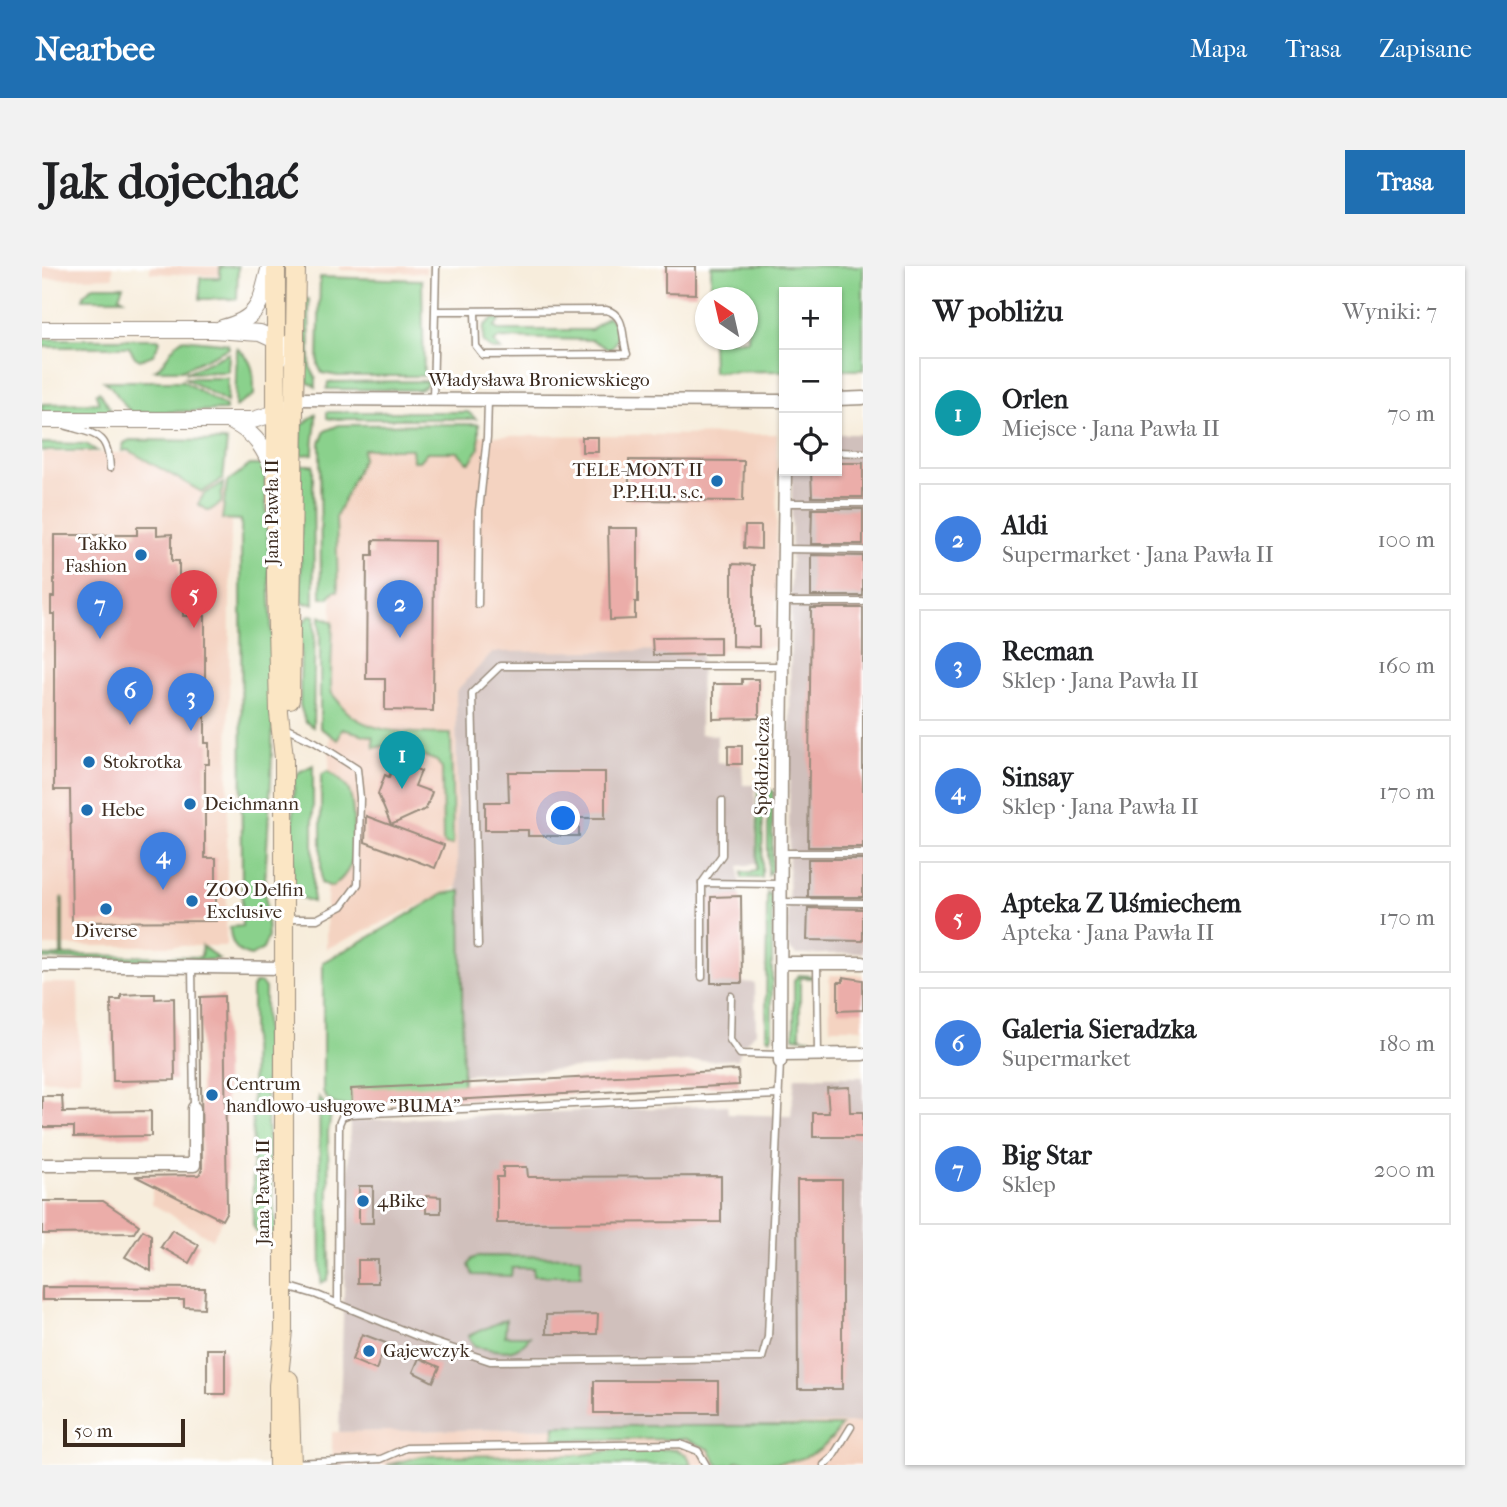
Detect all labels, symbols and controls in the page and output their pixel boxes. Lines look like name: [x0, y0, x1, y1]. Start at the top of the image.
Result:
text: Nearbee: [35, 30, 155, 69]
text: Mapa: [1190, 35, 1247, 63]
text: Trasa: [1285, 35, 1341, 63]
text: Zapisane: [1379, 35, 1472, 63]
button: Trasa: [1345, 150, 1465, 214]
text: Jak dojechać: [42, 153, 299, 211]
north arrow: [695, 287, 758, 350]
map controls: [779, 287, 842, 476]
button: +: [779, 287, 842, 350]
text: W pobliżu: [933, 294, 1063, 329]
text: Wyniki: 7: [1342, 298, 1437, 325]
button: −: [779, 350, 842, 413]
street label: Władysława Broniewskiego: [427, 369, 650, 391]
text: Orlen: [1002, 384, 1068, 415]
text: 1: [954, 400, 962, 427]
text: 70 m: [1387, 400, 1435, 427]
button: locate: [779, 413, 842, 476]
text: Miejsce · Jana Pawła II: [1002, 415, 1220, 442]
street label: Jana Pawła II: [261, 459, 283, 567]
place label: TELE-MONT II P.P.H.U. s.c.: [573, 459, 703, 503]
marker: TELE-MONT II P.P.H.U. s.c.: [709, 473, 725, 489]
text: Aldi: [1002, 510, 1048, 541]
text: 2: [952, 526, 964, 553]
text: 100 m: [1377, 526, 1435, 553]
place label: Takko Fashion: [65, 533, 127, 577]
text: Supermarket · Jana Pawła II: [1002, 541, 1274, 568]
marker: Takko Fashion: [133, 547, 149, 563]
pin: 5: [171, 570, 217, 628]
pin: 2: [377, 580, 423, 638]
pin: 7: [77, 581, 123, 639]
text: Recman: [1002, 636, 1094, 667]
text: 3: [953, 652, 963, 679]
text: 160 m: [1378, 652, 1435, 679]
pin: 6: [107, 667, 153, 725]
text: Sklep · Jana Pawła II: [1002, 667, 1199, 694]
pin: 3: [168, 673, 214, 731]
street label: Spółdzielcza: [750, 716, 774, 816]
pin: 1: [379, 731, 425, 789]
place label: Stokrotka: [103, 751, 182, 773]
marker: Stokrotka: [81, 754, 97, 770]
text: Sinsay: [1002, 762, 1073, 793]
text: 4: [951, 778, 965, 805]
text: 170 m: [1379, 778, 1435, 805]
place label: Deichmann: [204, 793, 299, 815]
text: Sklep · Jana Pawła II: [1002, 793, 1199, 820]
marker: Deichmann: [182, 796, 198, 812]
place label: Hebe: [101, 799, 145, 821]
your location: [546, 801, 580, 835]
marker: Hebe: [79, 802, 95, 818]
pin: 4: [140, 832, 186, 890]
place label: ZOO Delfin Exclusive: [206, 879, 304, 923]
text: Apteka Z Uśmiechem: [1002, 888, 1241, 919]
marker: ZOO Delfin Exclusive: [184, 893, 200, 909]
marker: Diverse: [98, 901, 114, 917]
text: 5: [953, 904, 963, 931]
text: 170 m: [1379, 904, 1435, 931]
text: Apteka · Jana Pawła II: [1002, 919, 1214, 946]
place label: Diverse: [75, 920, 137, 942]
text: Galeria Sieradzka: [1002, 1014, 1196, 1045]
text: 6: [952, 1030, 964, 1057]
text: 180 m: [1378, 1030, 1435, 1057]
text: Supermarket: [1002, 1045, 1131, 1072]
place label: Centrum handlowo-usługowe "BUMA": [226, 1073, 460, 1117]
marker: Centrum handlowo-usługowe "BUMA": [204, 1087, 220, 1103]
street label: Jana Pawła II: [252, 1139, 274, 1247]
text: Big Star: [1002, 1140, 1092, 1171]
text: 7: [952, 1156, 964, 1183]
text: 200 m: [1374, 1156, 1435, 1183]
text: Sklep: [1002, 1171, 1056, 1198]
place label: 4Bike: [377, 1190, 425, 1212]
marker: 4Bike: [355, 1193, 371, 1209]
place label: Gajewczyk: [383, 1340, 470, 1362]
marker: Gajewczyk: [361, 1343, 377, 1359]
scale bar: [63, 1416, 186, 1448]
text: 50 m: [74, 1420, 113, 1442]

